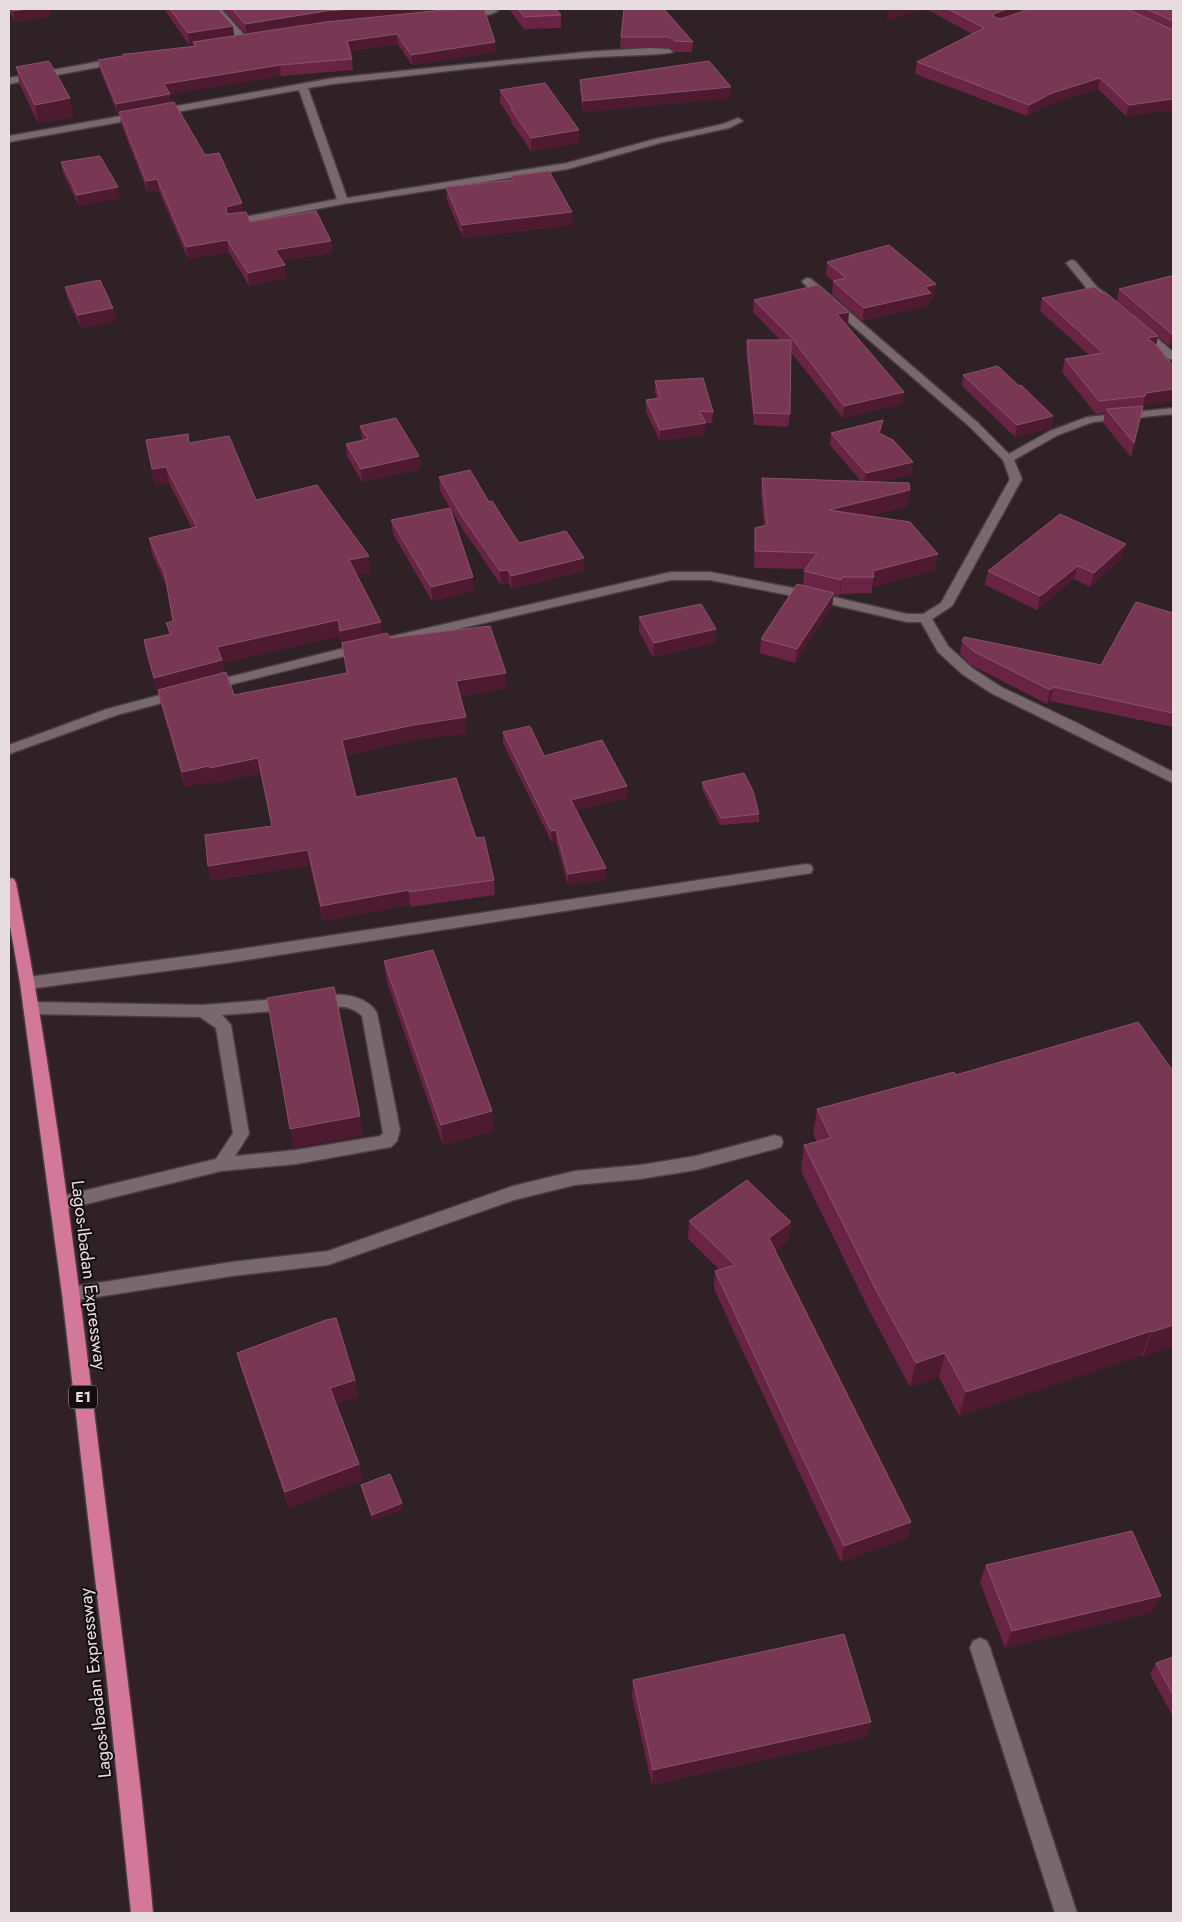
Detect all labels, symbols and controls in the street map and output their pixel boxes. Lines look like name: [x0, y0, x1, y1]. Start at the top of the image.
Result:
street label: Lagos-Ibadan Expressway: [64, 1179, 114, 1371]
road number: E1: [69, 1385, 97, 1408]
street label: Lagos-Ibadan Expressway: [72, 1587, 118, 1779]

